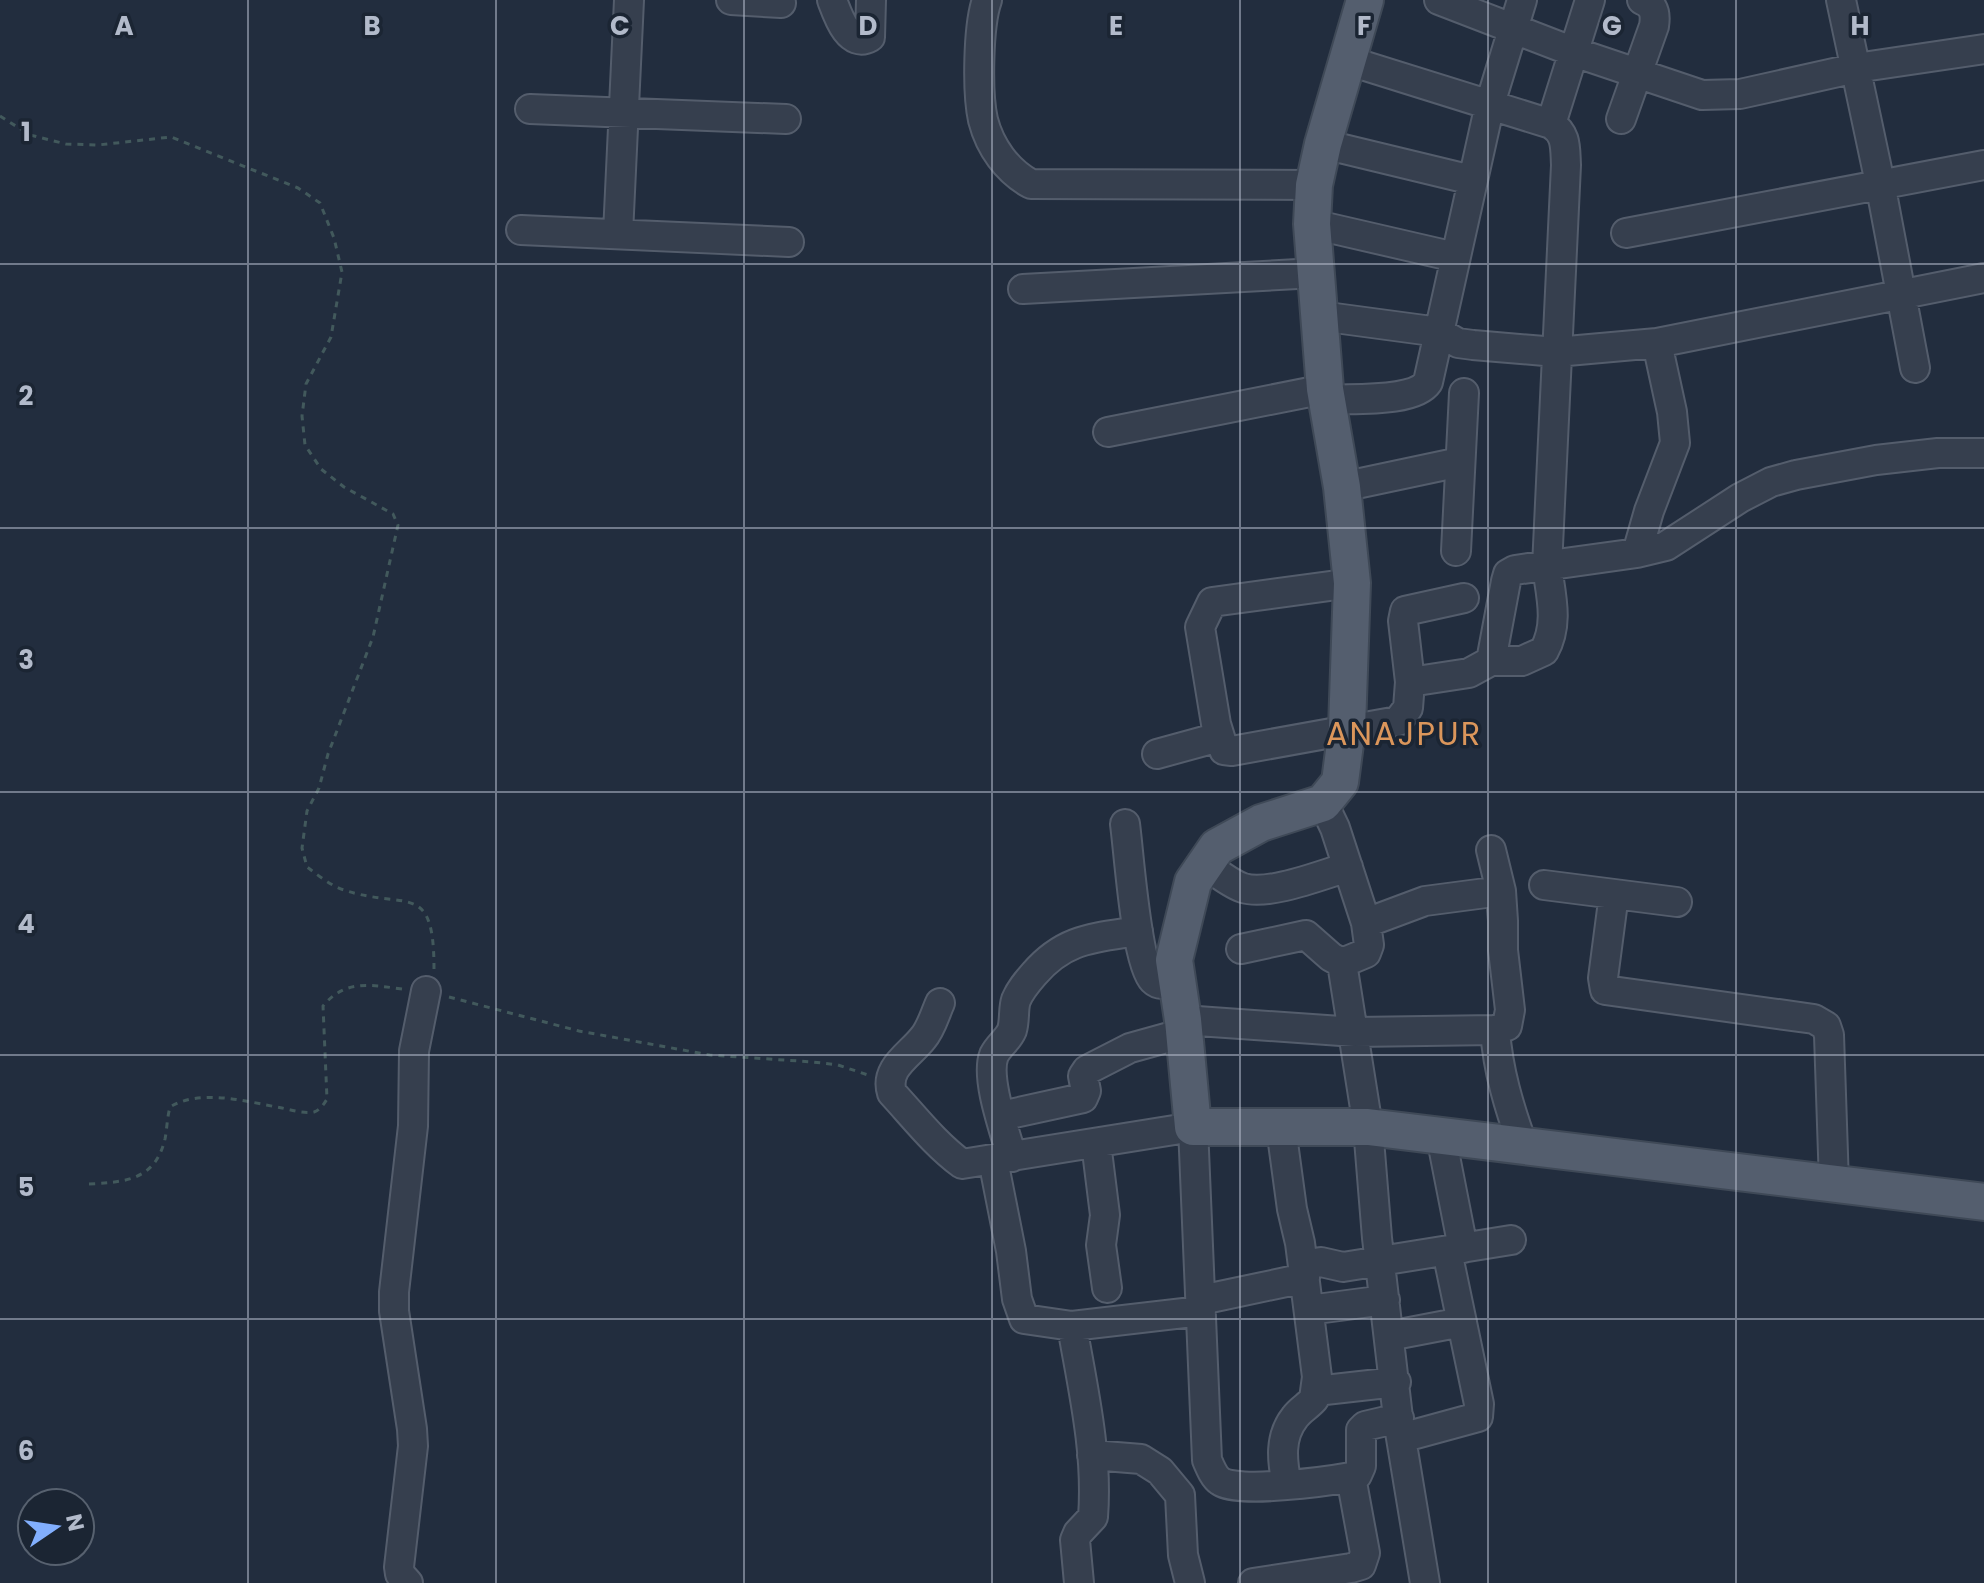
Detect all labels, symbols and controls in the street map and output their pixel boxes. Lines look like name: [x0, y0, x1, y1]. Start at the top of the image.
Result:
text: A: [114, 8, 134, 44]
text: B: [363, 8, 381, 44]
text: C: [610, 8, 630, 44]
text: D: [859, 8, 878, 44]
text: E: [1109, 8, 1123, 44]
text: F: [1357, 8, 1371, 44]
text: G: [1602, 8, 1622, 44]
text: H: [1850, 8, 1870, 44]
text: 1: [21, 114, 31, 150]
text: 2: [19, 378, 34, 414]
text: 3: [18, 642, 34, 678]
district label: ANAJPUR: [1326, 711, 1482, 756]
text: 4: [17, 906, 35, 942]
text: 5: [18, 1169, 34, 1205]
text: 6: [18, 1433, 34, 1469]
north arrow: [16, 1487, 96, 1567]
text: N: [58, 1511, 92, 1534]

